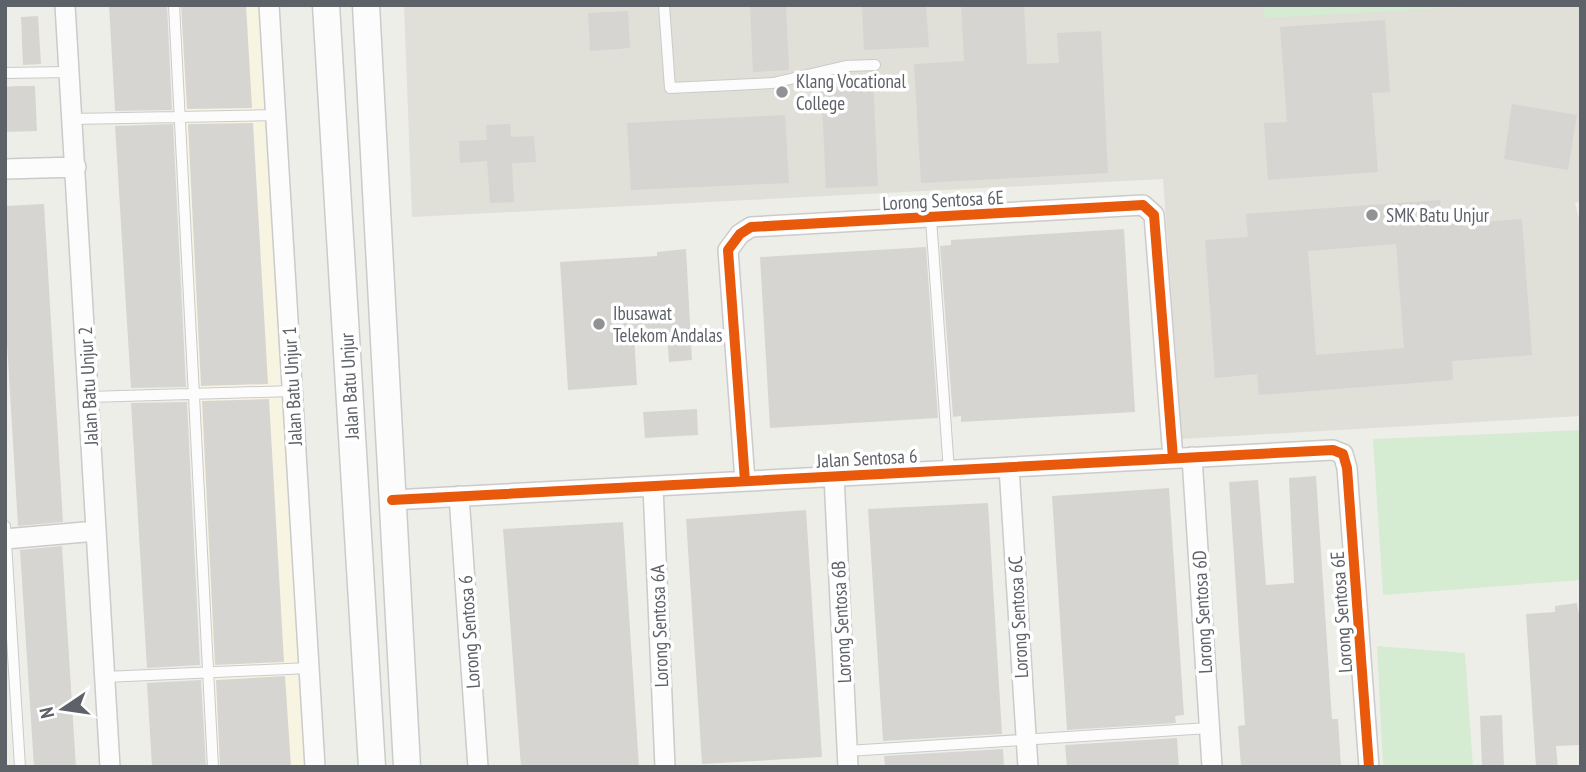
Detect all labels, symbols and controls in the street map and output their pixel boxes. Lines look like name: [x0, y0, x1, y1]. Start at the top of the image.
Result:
place label: Klang Vocational College: [796, 69, 906, 115]
marker: Klang Vocational College: [774, 84, 790, 100]
street label: Lorong Sentosa 6E: [882, 185, 1004, 215]
place label: SMK Batu Unjur: [1386, 203, 1490, 227]
marker: SMK Batu Unjur: [1364, 207, 1380, 223]
place label: Ibusawat Telekom Andalas: [613, 301, 723, 347]
marker: Ibusawat Telekom Andalas: [591, 316, 607, 332]
street label: Jalan Batu Unjur 2: [73, 326, 103, 447]
street label: Jalan Batu Unjur 1: [277, 326, 307, 447]
street label: Jalan Batu Unjur: [334, 331, 364, 441]
street label: Jalan Sentosa 6: [815, 443, 918, 473]
street label: Lorong Sentosa 6D: [1187, 550, 1217, 674]
street label: Lorong Sentosa 6E: [1325, 551, 1357, 673]
street label: Lorong Sentosa 6C: [1003, 555, 1033, 679]
street label: Lorong Sentosa 6B: [826, 560, 856, 684]
street label: Lorong Sentosa 6A: [645, 564, 673, 688]
street label: Lorong Sentosa 6: [453, 575, 485, 689]
north arrow: [28, 674, 98, 744]
text: N: [34, 705, 59, 721]

